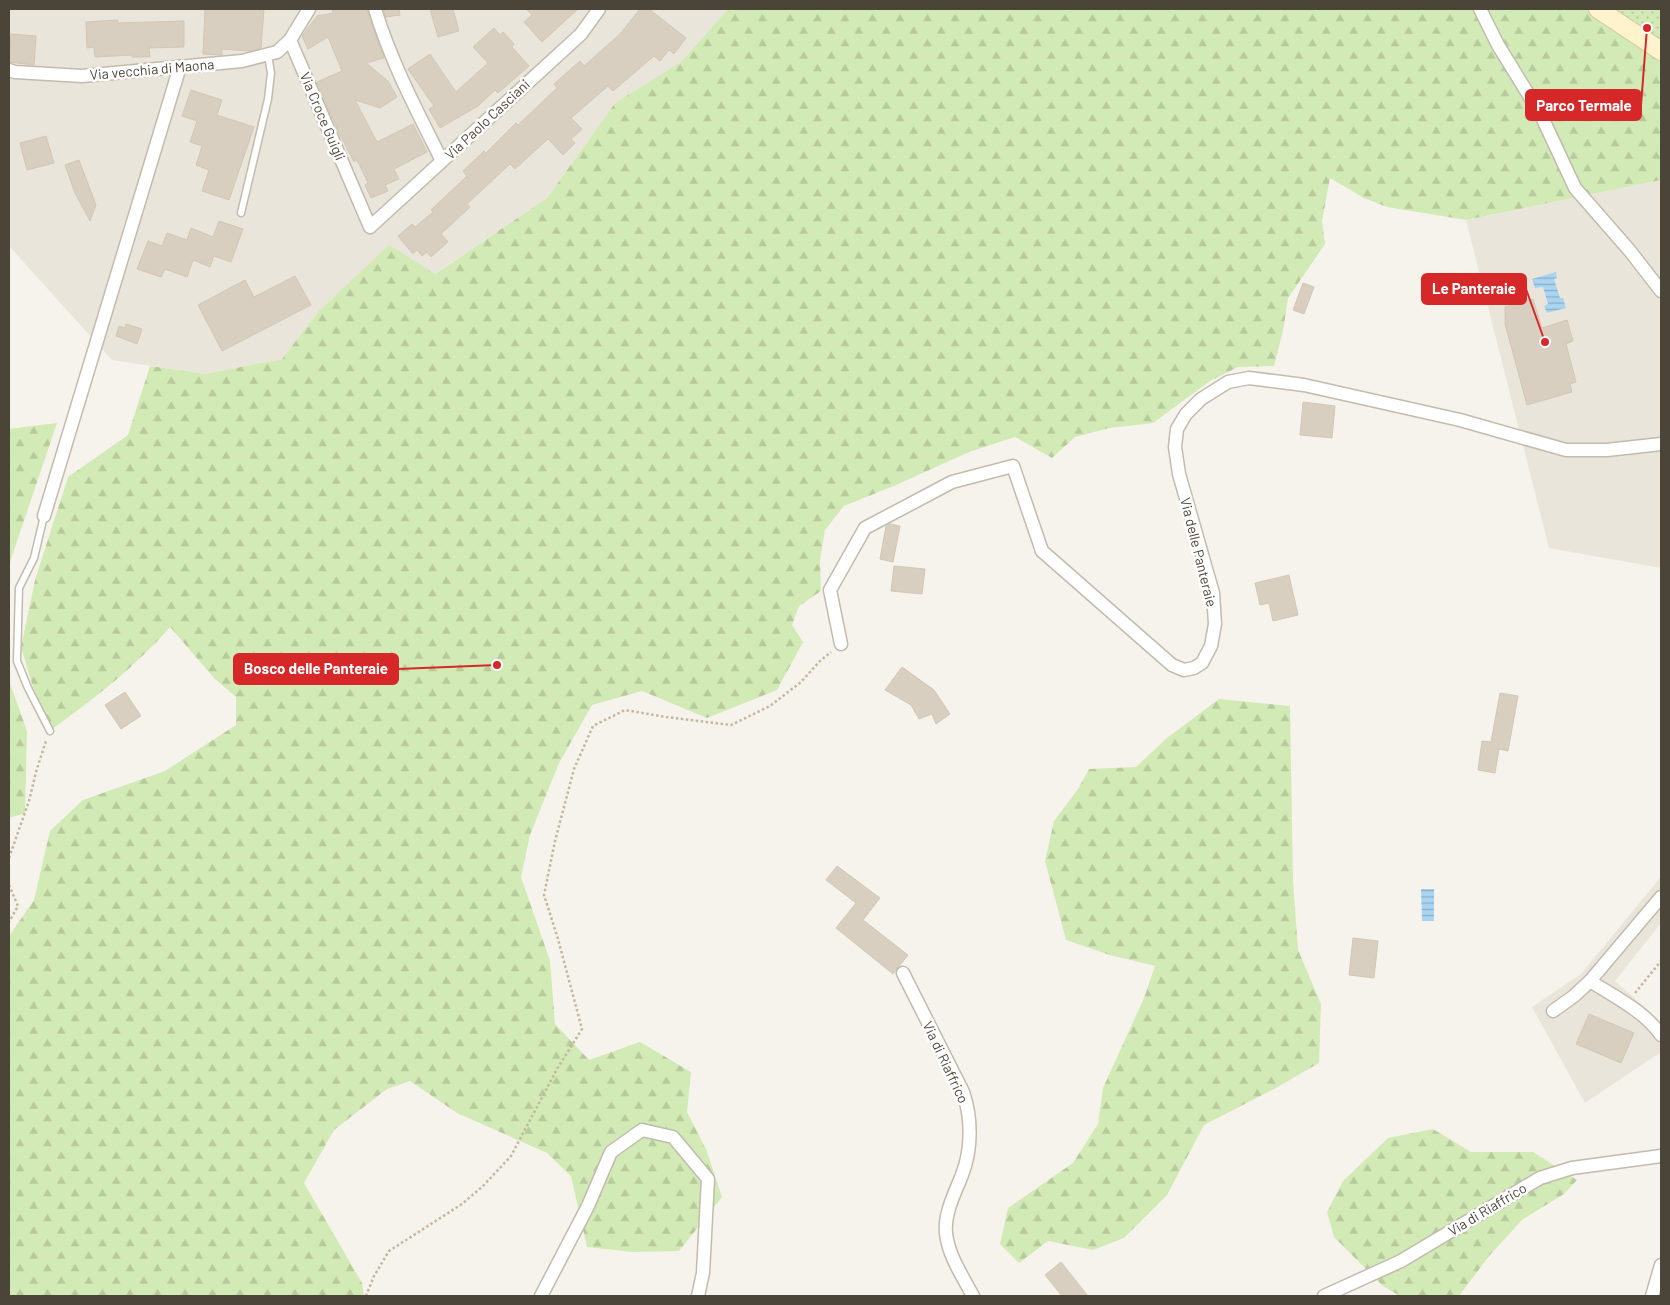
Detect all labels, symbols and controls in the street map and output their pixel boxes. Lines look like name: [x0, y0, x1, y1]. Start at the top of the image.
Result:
street label: Via vecchia di Maona: [89, 55, 215, 83]
street label: Via Croce Guigli: [297, 69, 349, 163]
street label: Via Paolo Casciani: [441, 75, 533, 163]
callout: Parco Termale: [1526, 90, 1641, 120]
text: Parco Termale: [1536, 96, 1632, 114]
callout: Le Panteraie: [1422, 274, 1526, 304]
text: Le Panteraie: [1432, 279, 1516, 297]
street label: Via delle Panteraie: [1177, 496, 1221, 608]
callout: Bosco delle Panteraie: [234, 654, 398, 684]
text: Bosco delle Panteraie: [244, 659, 388, 677]
street label: Via di Riaffrico: [920, 1018, 972, 1106]
street label: Via di Riaffrico: [1445, 1179, 1529, 1239]

